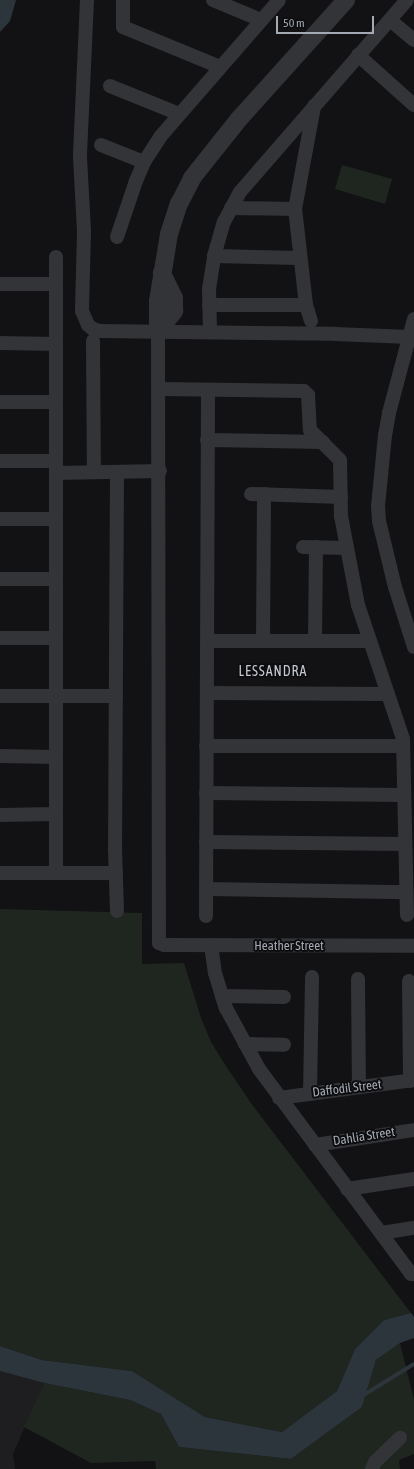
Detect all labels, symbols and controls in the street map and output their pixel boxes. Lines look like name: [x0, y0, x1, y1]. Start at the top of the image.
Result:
scale bar: [278, 8, 376, 34]
text: 50 m: [283, 16, 305, 30]
district label: LESSANDRA: [239, 663, 307, 679]
street label: Heather Street: [254, 938, 324, 954]
street label: Daffodil Street: [312, 1077, 382, 1101]
street label: Dahlia Street: [332, 1124, 396, 1150]

